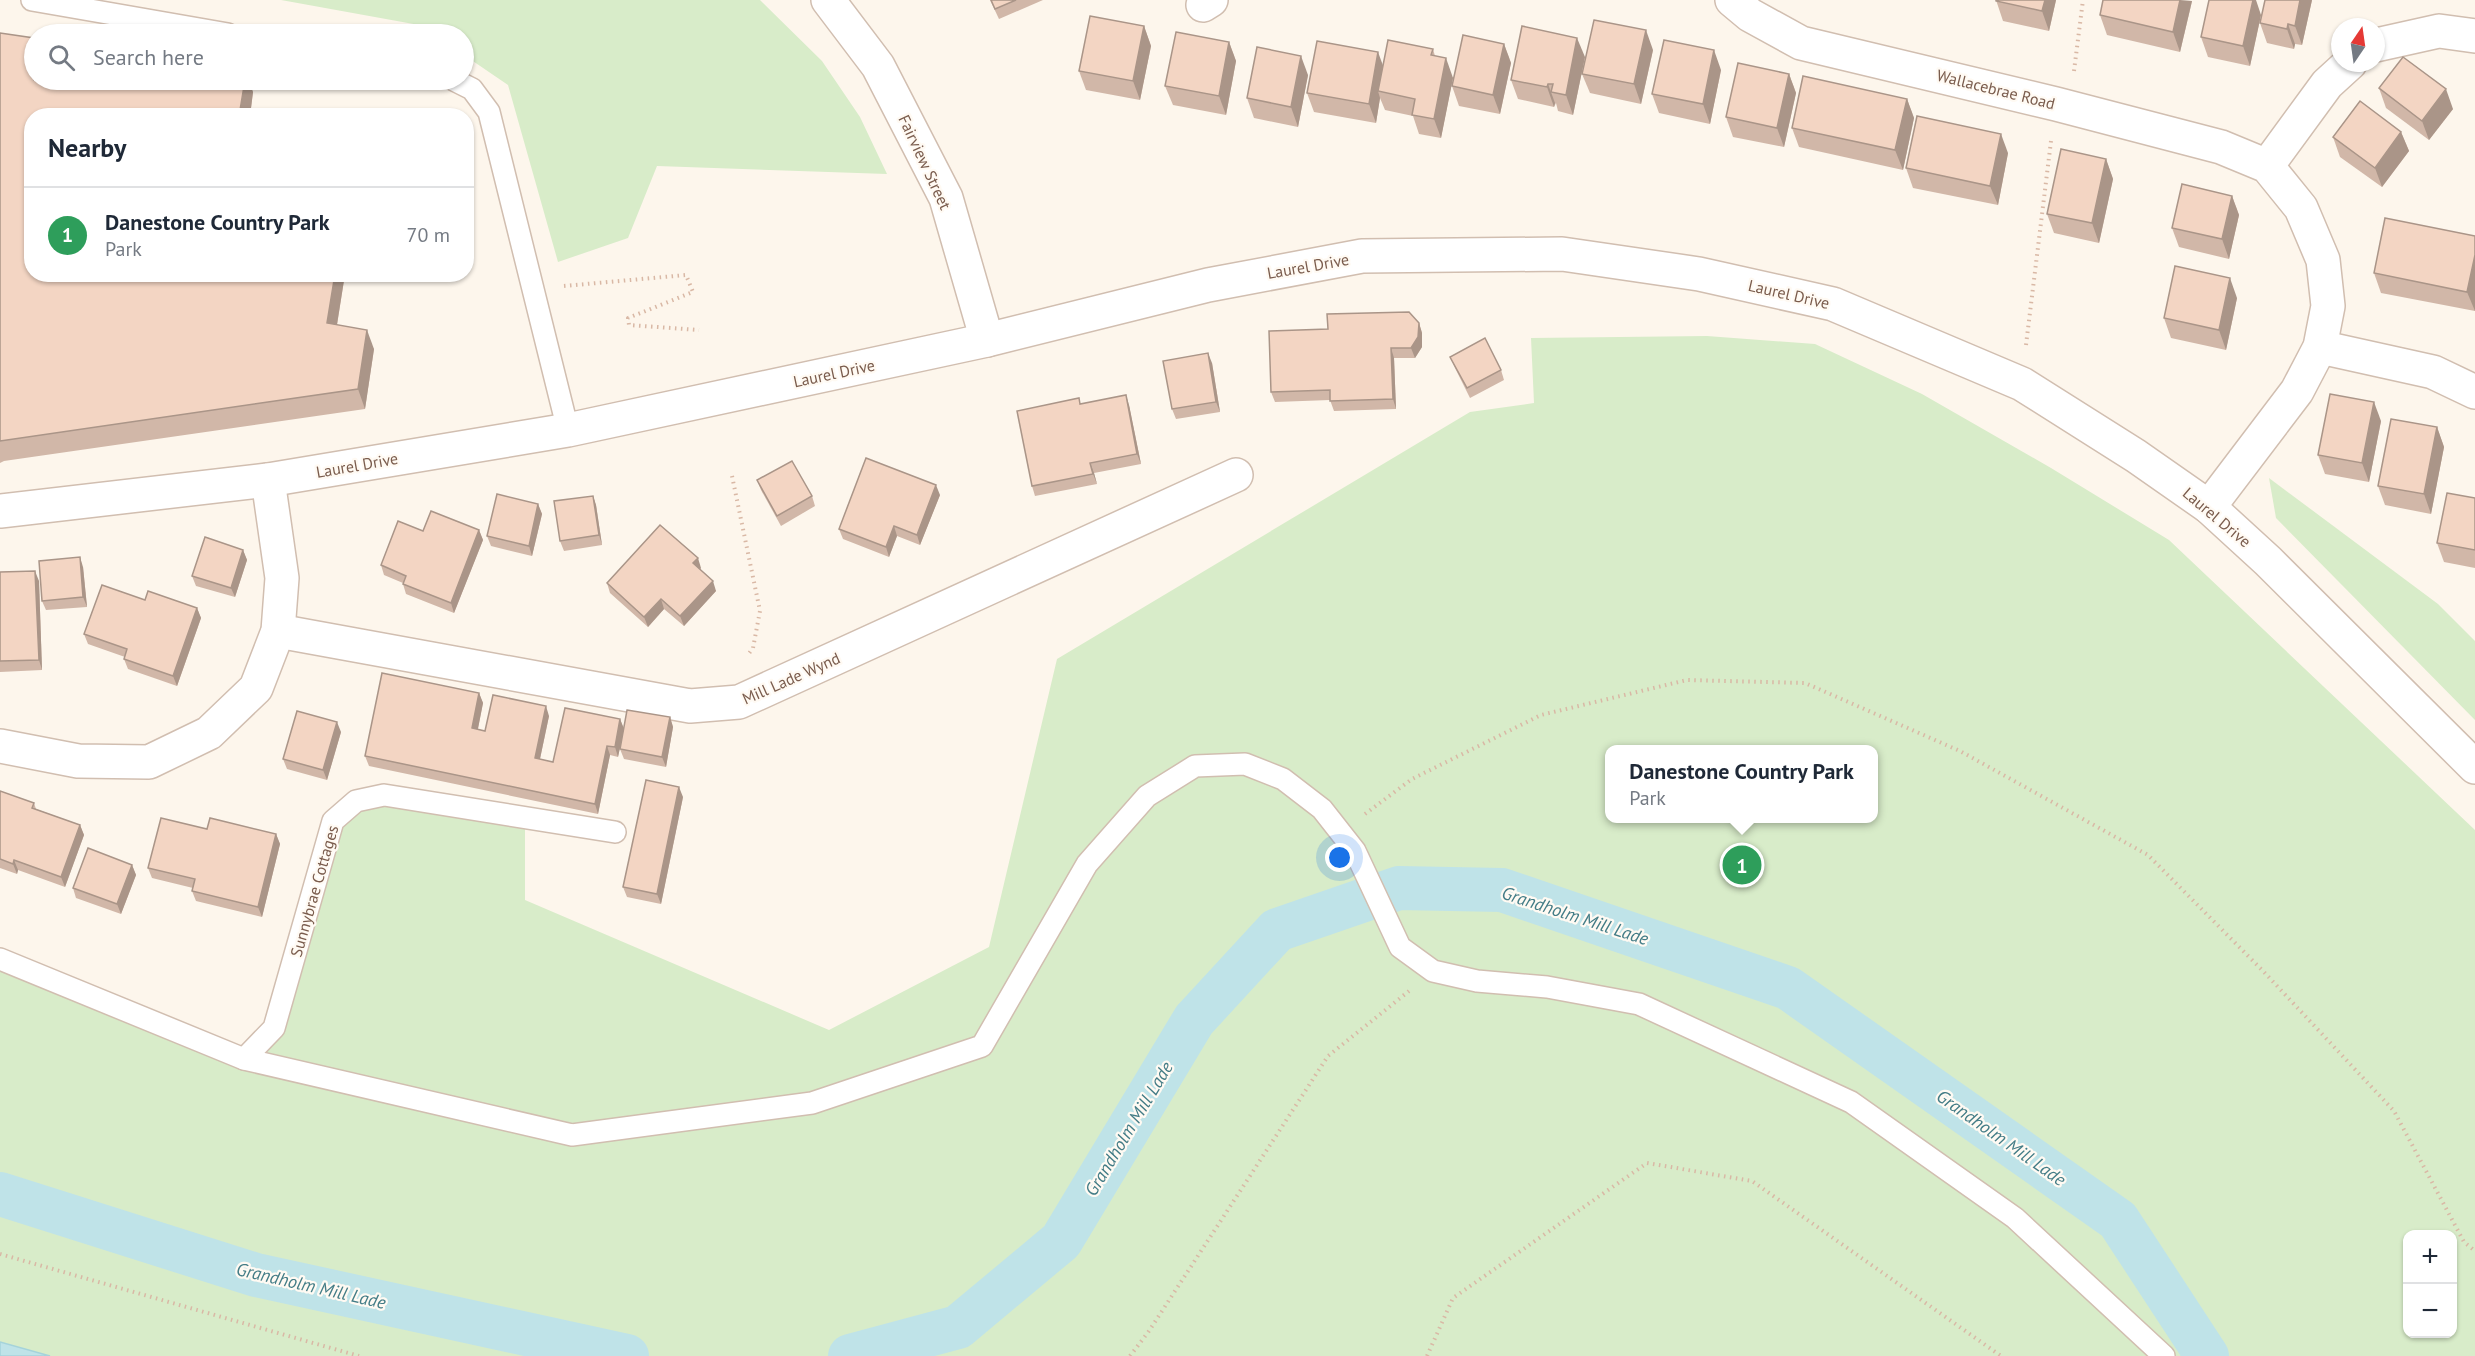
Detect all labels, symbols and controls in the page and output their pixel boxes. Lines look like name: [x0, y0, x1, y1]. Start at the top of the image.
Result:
north arrow: [2331, 18, 2385, 72]
search box: [24, 24, 474, 90]
icon: search: [45, 41, 78, 74]
text: Search here: [93, 43, 204, 71]
street label: Wallacebrae Road: [1935, 65, 2057, 113]
street label: Fairview Street: [894, 111, 956, 213]
text: Nearby: [48, 131, 126, 164]
text: Danestone Country Park: [105, 208, 330, 236]
text: 1: [62, 222, 73, 248]
text: 70 m: [407, 222, 450, 248]
text: Park: [105, 236, 142, 262]
street label: Laurel Drive: [1265, 249, 1351, 283]
street label: Laurel Drive: [1746, 275, 1832, 313]
street label: Laurel Drive: [791, 355, 877, 391]
street label: Laurel Drive: [314, 448, 400, 482]
street label: Laurel Drive: [2179, 483, 2255, 551]
street label: Mill Lade Wynd: [739, 648, 843, 708]
popup: [1605, 745, 1878, 823]
text: Danestone Country Park: [1629, 757, 1854, 785]
text: Park: [1629, 785, 1666, 811]
street label: Sunnybrae Cottages: [286, 823, 342, 959]
pin: 1: [1722, 842, 1762, 888]
your location: [1325, 843, 1354, 872]
water label: Grandholm Mill Lade: [1499, 881, 1652, 950]
water label: Grandholm Mill Lade: [1079, 1057, 1178, 1200]
water label: Grandholm Mill Lade: [1932, 1084, 2071, 1191]
map controls: [2403, 1230, 2457, 1338]
button: +: [2403, 1230, 2457, 1284]
water label: Grandholm Mill Lade: [234, 1257, 389, 1314]
button: −: [2403, 1284, 2457, 1338]

